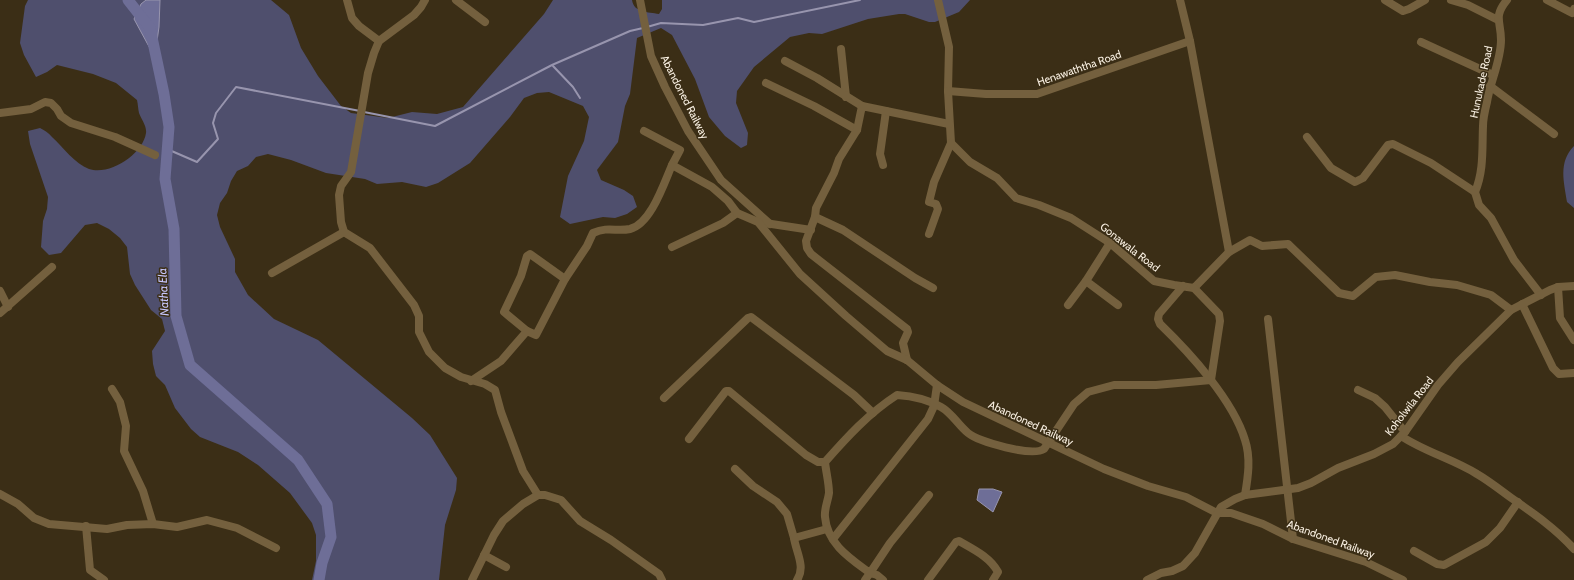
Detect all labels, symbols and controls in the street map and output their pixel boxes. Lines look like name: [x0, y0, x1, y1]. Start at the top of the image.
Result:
street label: Hunukade Road: [1467, 45, 1495, 119]
street label: Henawaththa Road: [1035, 47, 1123, 89]
street label: Abandoned Railway: [658, 53, 712, 142]
street label: Gonawala Road: [1097, 219, 1163, 275]
water label: Natha Ela: [154, 268, 172, 316]
street label: Koholwila Road: [1382, 374, 1436, 438]
street label: Abandoned Railway: [986, 397, 1076, 449]
street label: Abandoned Railway: [1285, 517, 1377, 561]

